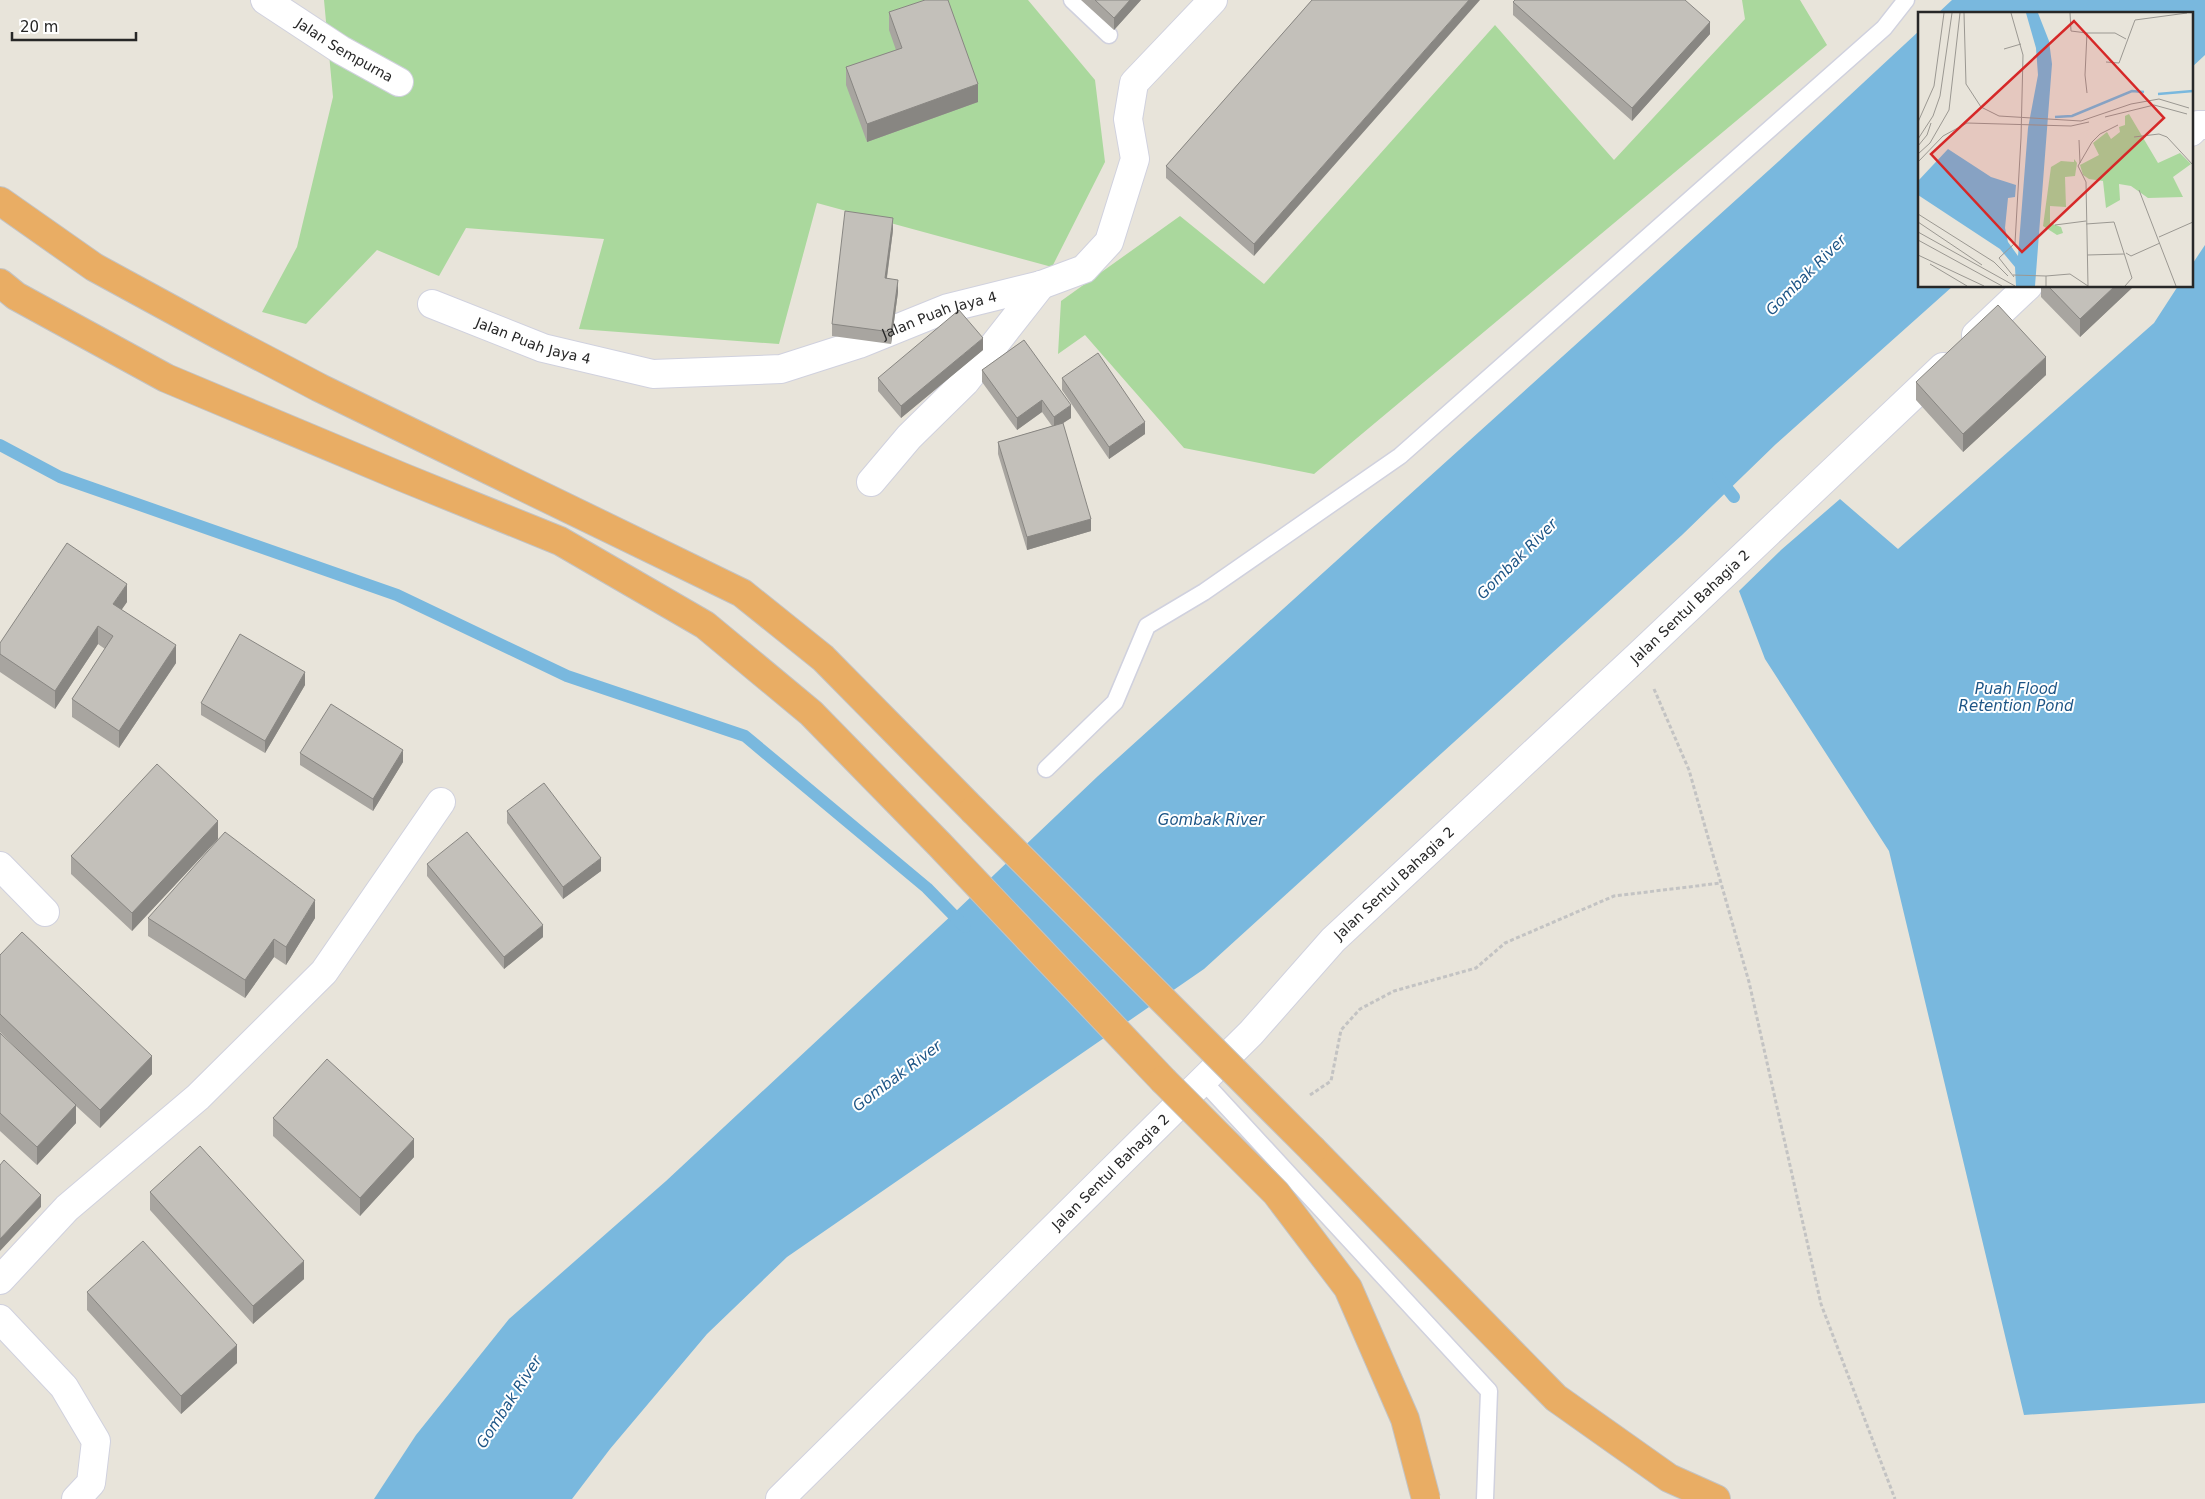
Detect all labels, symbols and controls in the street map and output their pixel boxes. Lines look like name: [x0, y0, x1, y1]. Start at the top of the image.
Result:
scale bar: [12, 10, 136, 42]
inset map: [1918, 12, 2192, 288]
street label: Jalan Sempurna: [292, 14, 396, 85]
text: 20 m: [20, 18, 58, 36]
water label: Gombak River: [1762, 230, 1851, 319]
street label: Jalan Puah Jaya 4: [879, 288, 998, 342]
street label: Jalan Puah Jaya 4: [472, 314, 592, 367]
water label: Gombak River: [1473, 514, 1562, 603]
street label: Jalan Sentul Bahagia 2: [1626, 546, 1753, 668]
water label: Puah Flood Retention Pond: [1958, 680, 2074, 715]
water label: Gombak River: [1158, 811, 1265, 829]
street label: Jalan Sentul Bahagia 2: [1330, 823, 1457, 944]
water label: Gombak River: [849, 1036, 946, 1115]
street label: Jalan Sentul Bahagia 2: [1048, 1111, 1172, 1234]
water label: Gombak River: [472, 1352, 546, 1452]

